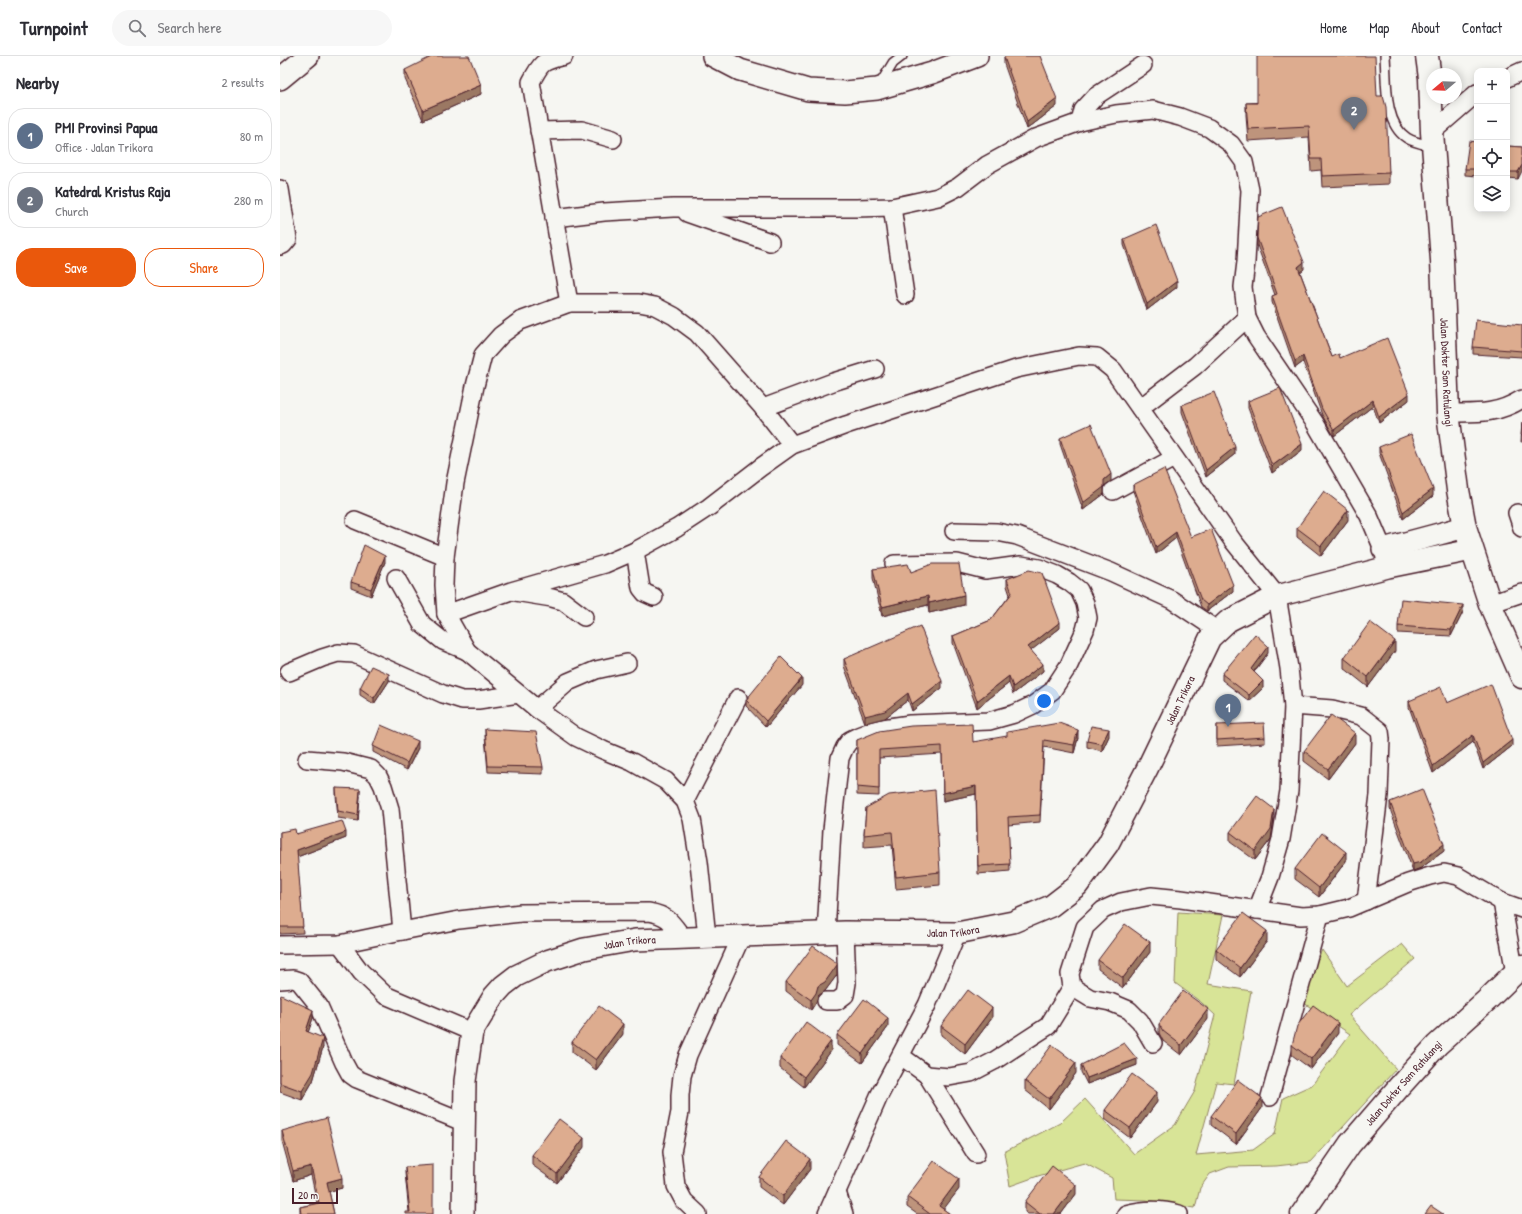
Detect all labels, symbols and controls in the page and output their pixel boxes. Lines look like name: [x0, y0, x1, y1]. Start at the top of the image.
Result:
search box: [112, 10, 392, 46]
text: Turnpoint: [20, 15, 88, 41]
icon: search: [126, 17, 148, 39]
text: Search here: [158, 17, 222, 38]
text: Home: [1320, 18, 1347, 37]
text: Map: [1369, 18, 1389, 37]
text: About: [1411, 18, 1440, 37]
text: Contact: [1462, 18, 1502, 37]
north arrow: [1426, 68, 1462, 104]
map controls: [1474, 68, 1510, 212]
button: +: [1474, 68, 1510, 104]
text: Nearby: [16, 71, 59, 94]
text: 2 results: [222, 73, 264, 91]
pin: 2: [1341, 97, 1367, 130]
button: −: [1474, 104, 1510, 140]
text: PMI Provinsi Papua: [55, 117, 157, 138]
text: 1: [28, 127, 32, 145]
text: 80 m: [240, 127, 263, 145]
text: Office · Jalan Trikora: [55, 138, 153, 156]
button: locate: [1474, 140, 1510, 176]
button: layers: [1474, 176, 1510, 212]
text: Katedral Kristus Raja: [55, 181, 170, 202]
text: 2: [27, 191, 33, 209]
text: 280 m: [234, 191, 263, 209]
text: Church: [55, 202, 88, 220]
button: Save: [16, 248, 136, 287]
button: Share: [144, 248, 264, 287]
street label: Jalan Dokter Sam Ratulangi: [1437, 318, 1457, 427]
street label: Jalan Trikora: [1162, 673, 1198, 727]
your location: [1034, 691, 1054, 711]
pin: 1: [1215, 694, 1241, 727]
street label: Jalan Trikora: [927, 922, 981, 940]
street label: Jalan Trikora: [602, 932, 657, 952]
street label: Jalan Dokter Sam Ratulangi: [1362, 1037, 1444, 1128]
scale bar: [292, 1186, 338, 1205]
text: 20 m: [298, 1188, 318, 1202]

